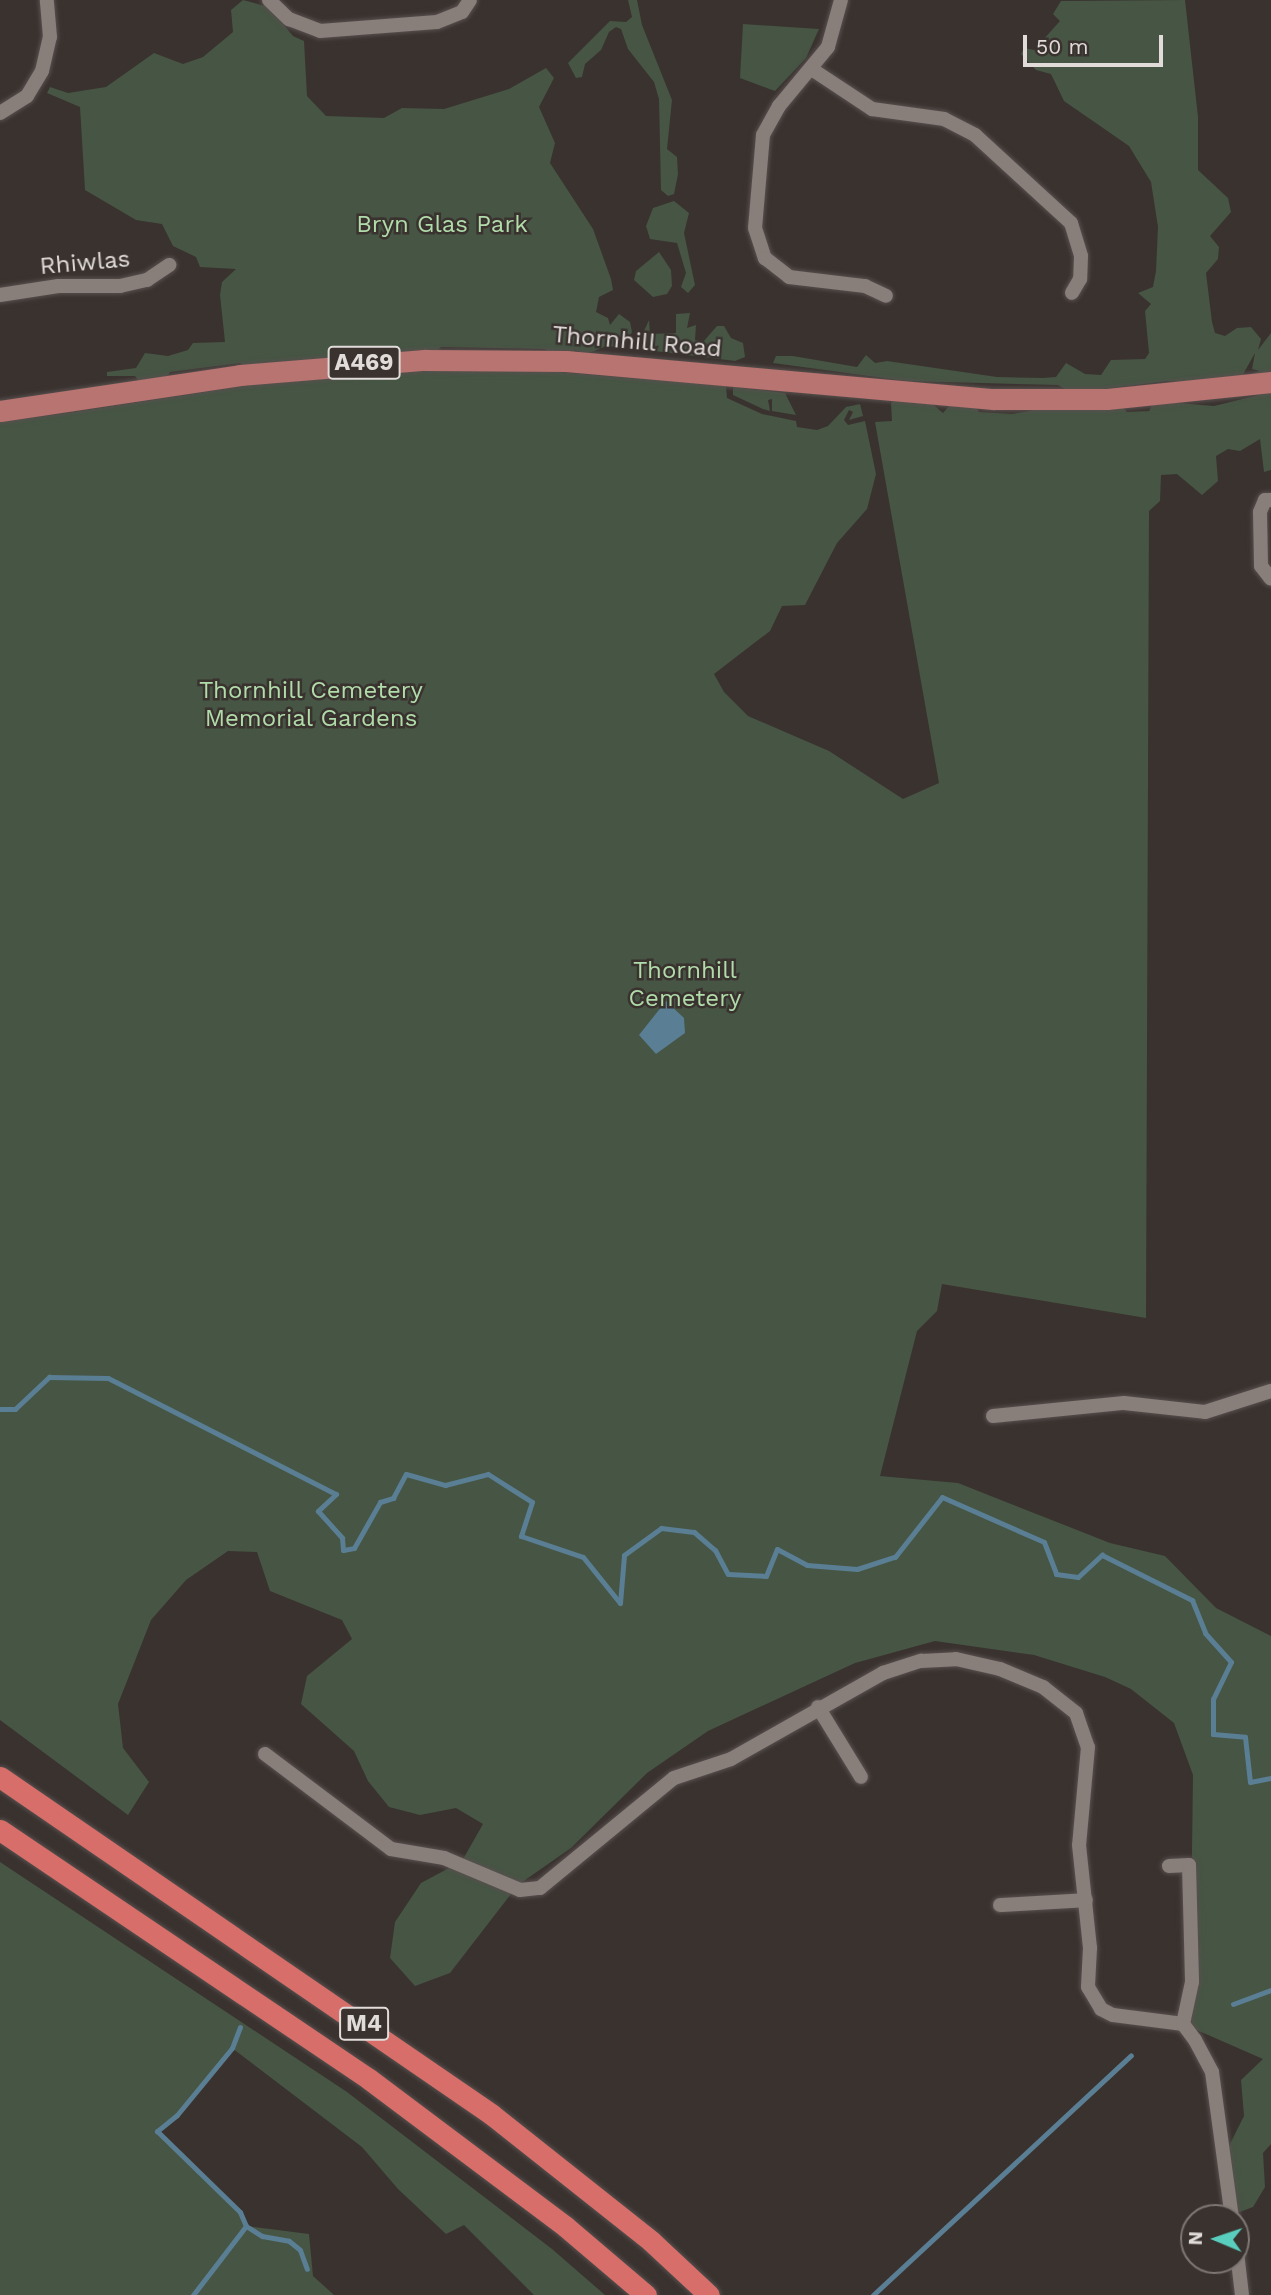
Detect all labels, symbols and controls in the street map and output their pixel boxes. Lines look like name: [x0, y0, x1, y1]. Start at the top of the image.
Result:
scale bar: [1026, 21, 1166, 65]
text: 50 m: [1036, 34, 1088, 59]
park label: Bryn Glas Park: [356, 211, 528, 239]
street label: Rhiwlas: [39, 245, 131, 281]
street label: Thornhill Road: [551, 320, 723, 364]
road number: A469: [327, 344, 401, 382]
park label: Thornhill Cemetery Memorial Gardens: [199, 677, 423, 733]
park label: Thornhill Cemetery: [629, 957, 741, 1013]
road number: M4: [338, 2005, 390, 2044]
north arrow: [1180, 2204, 1250, 2274]
text: N: [1184, 2231, 1207, 2246]

